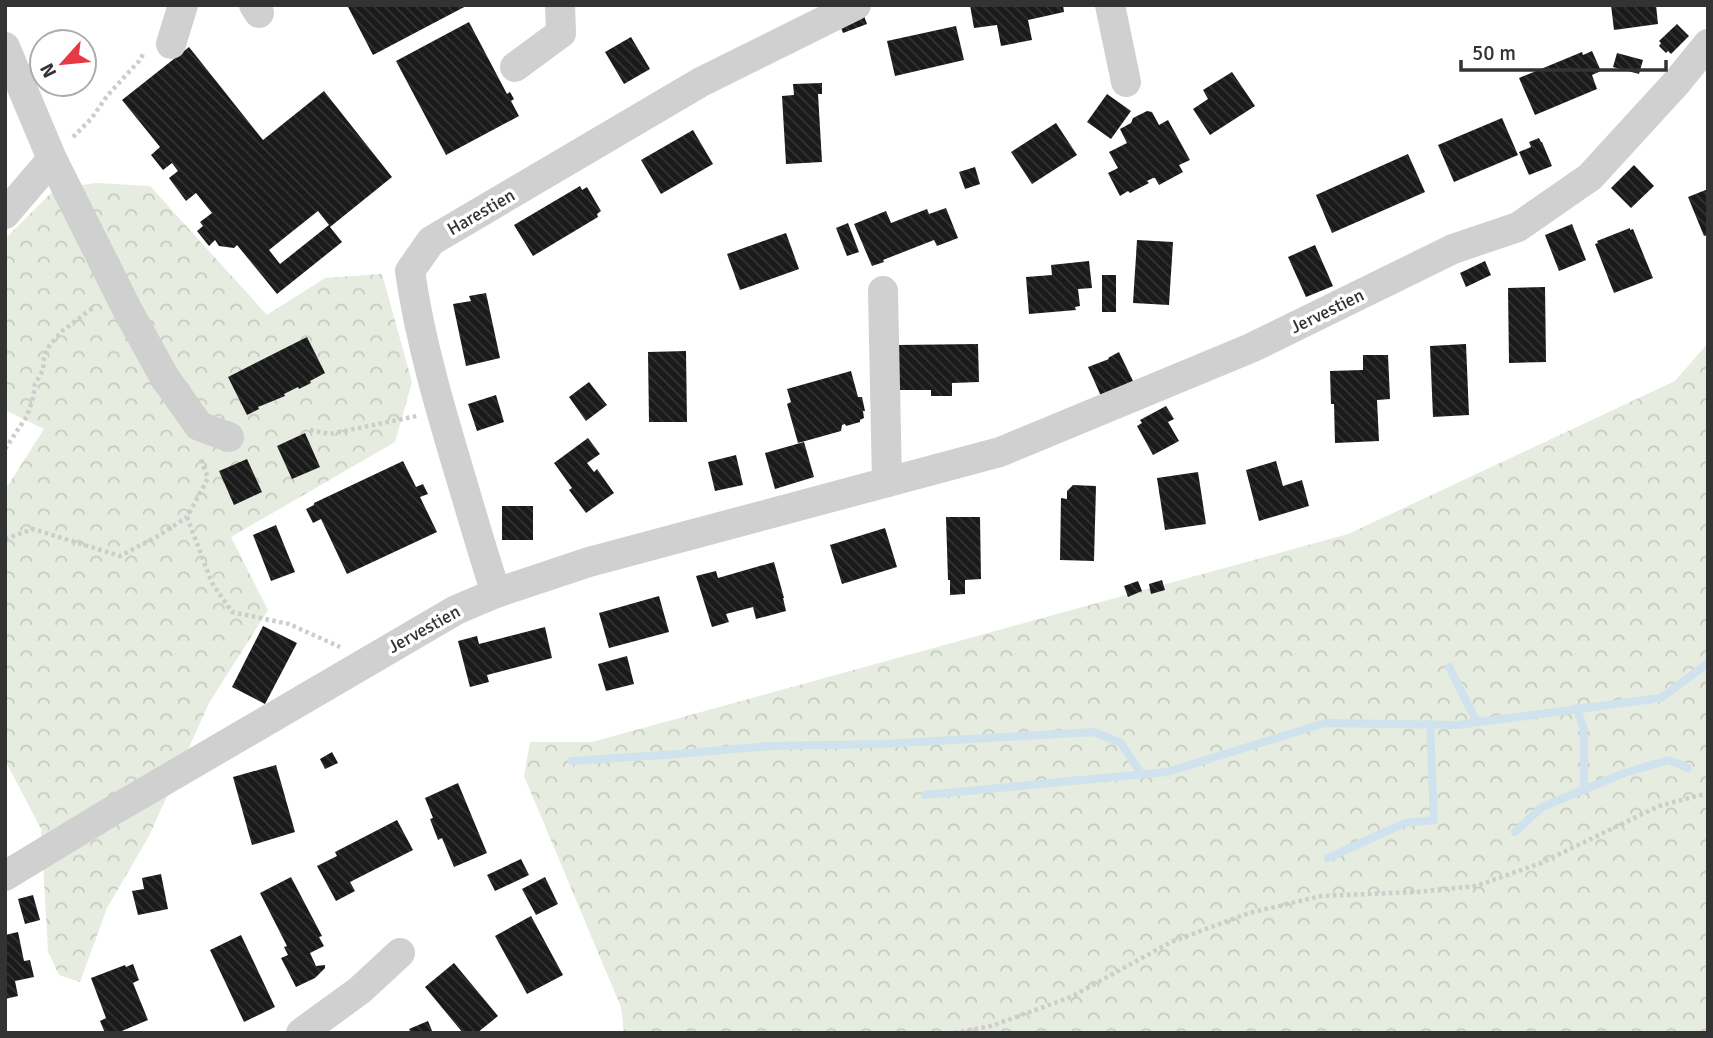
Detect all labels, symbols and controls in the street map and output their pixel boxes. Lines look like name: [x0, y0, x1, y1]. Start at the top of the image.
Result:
north arrow: [28, 28, 98, 98]
scale bar: [1461, 28, 1666, 72]
text: 50 m: [1472, 40, 1516, 66]
text: N: [35, 59, 62, 82]
street label: Harestien: [443, 184, 519, 240]
street label: Jervestien: [1287, 284, 1367, 338]
street label: Jervestien: [384, 600, 464, 658]

